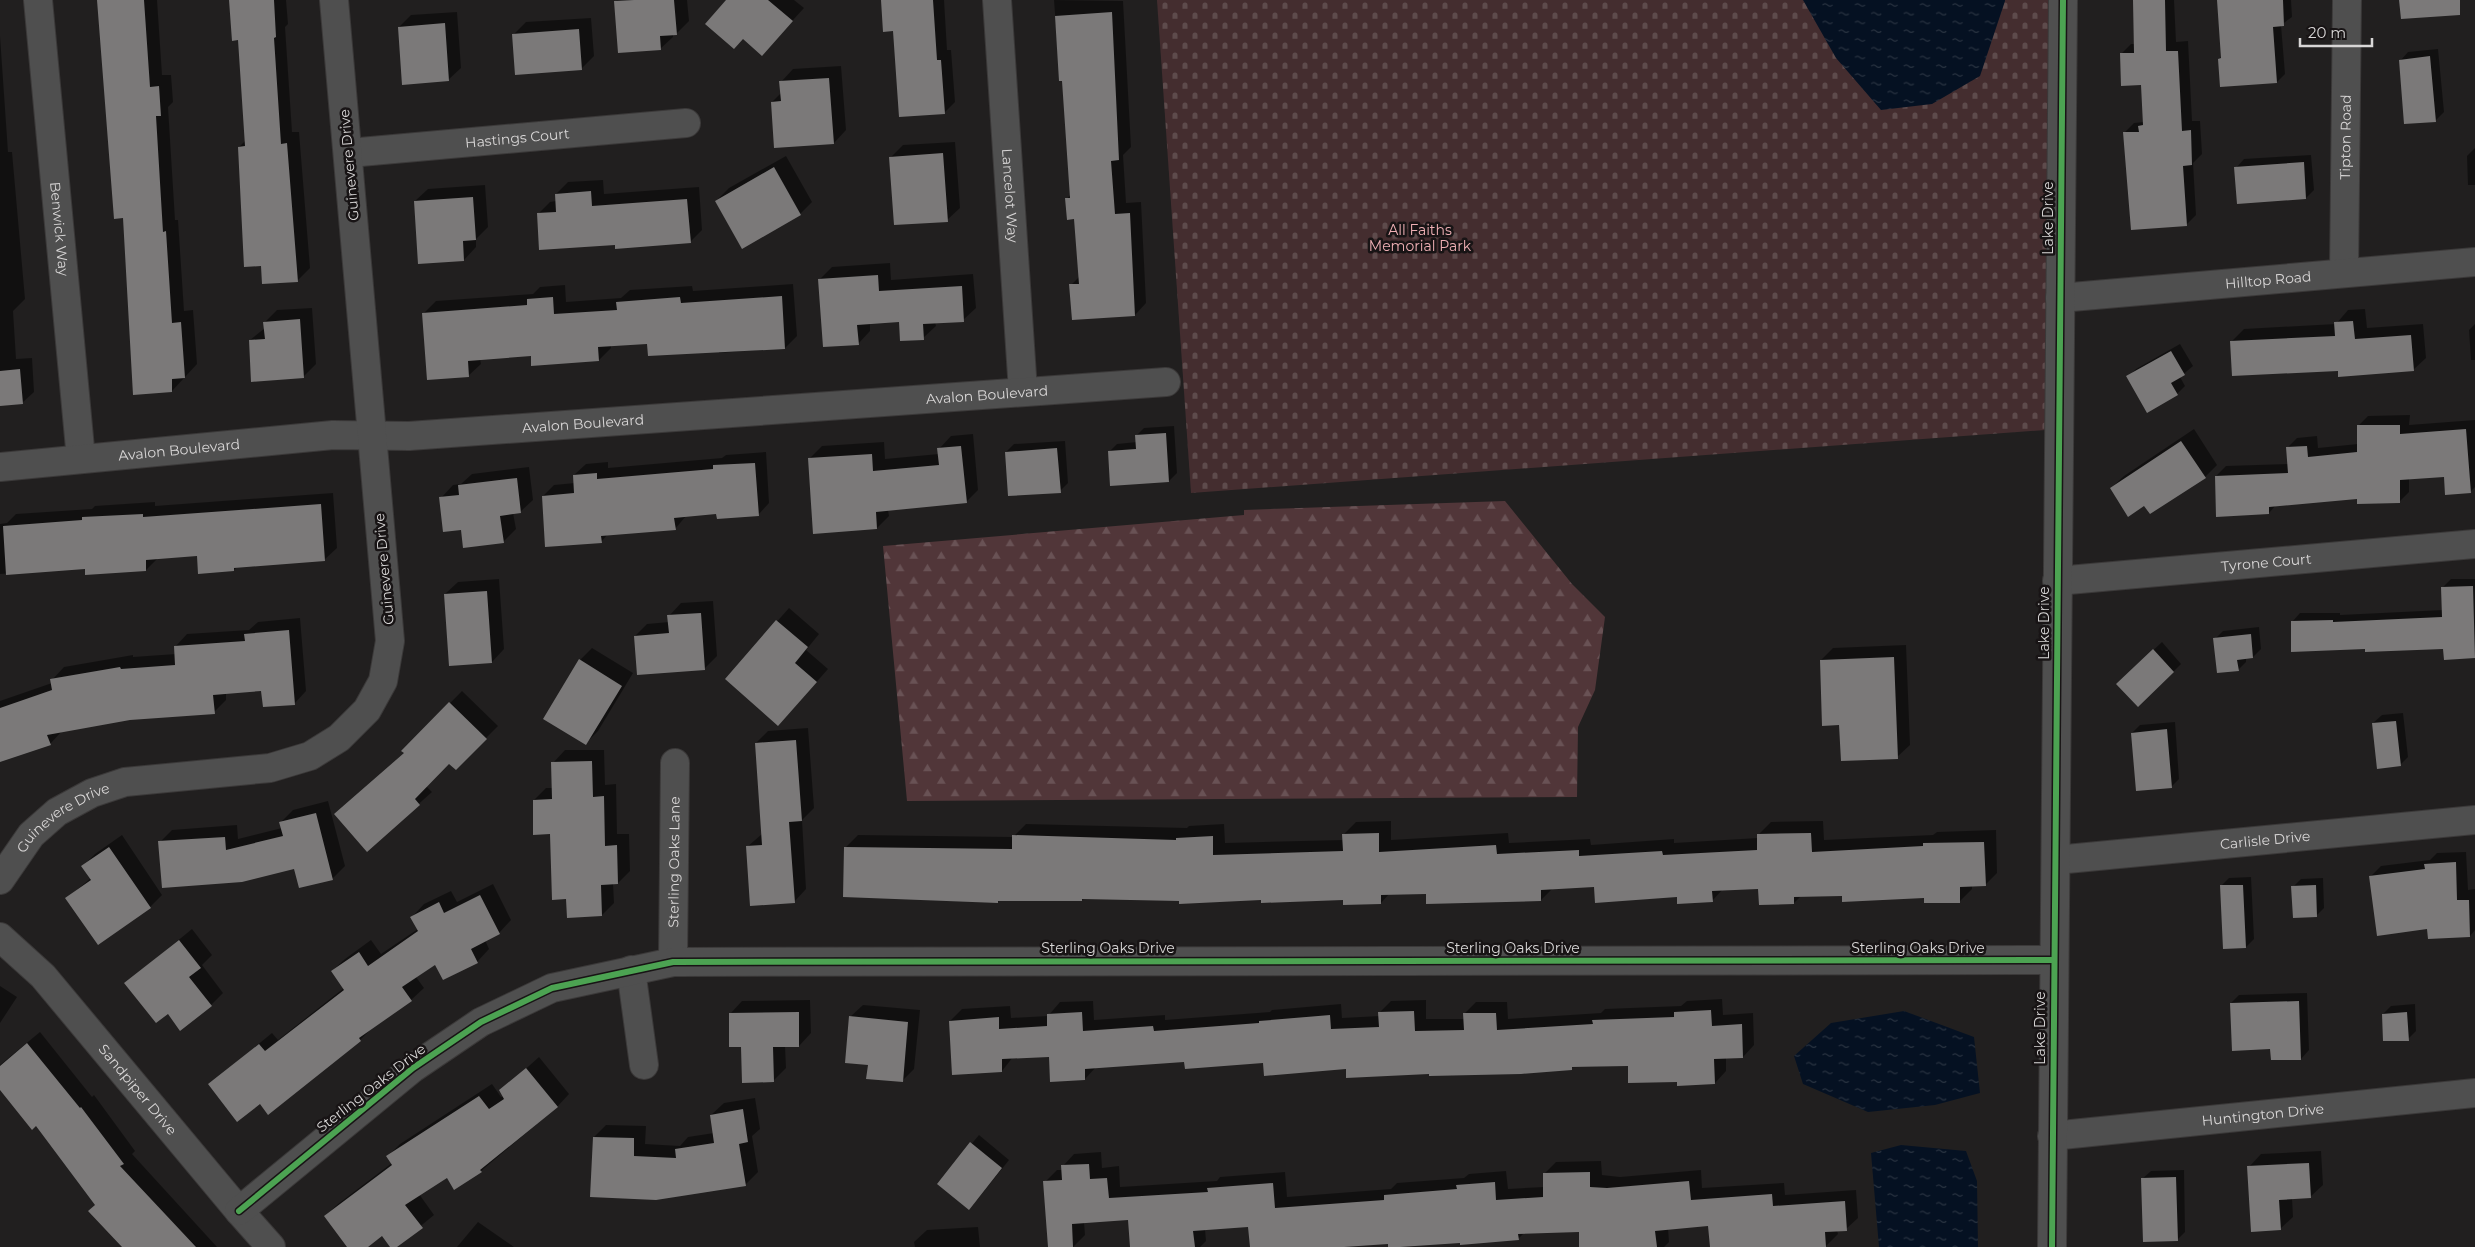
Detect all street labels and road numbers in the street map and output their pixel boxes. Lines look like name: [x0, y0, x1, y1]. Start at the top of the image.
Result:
street label: Tipton Road: [2336, 94, 2355, 180]
street label: Guinevere Drive: [335, 109, 363, 221]
street label: Hastings Court: [464, 124, 571, 152]
street label: Lancelot Way: [998, 148, 1022, 244]
street label: Benwick Way: [46, 181, 73, 277]
street label: Lake Drive: [2039, 181, 2057, 255]
street label: Hilltop Road: [2224, 267, 2312, 293]
street label: Avalon Boulevard: [925, 381, 1049, 408]
street label: Avalon Boulevard: [521, 410, 645, 437]
street label: Avalon Boulevard: [117, 435, 241, 465]
street label: Guinevere Drive: [370, 513, 398, 625]
street label: Tyrone Court: [2220, 549, 2313, 575]
street label: Lake Drive: [2035, 586, 2053, 660]
street label: Guinevere Drive: [12, 779, 112, 856]
street label: Sterling Oaks Lane: [664, 796, 684, 928]
street label: Carlisle Drive: [2219, 827, 2311, 853]
street label: Sterling Oaks Drive: [1041, 939, 1175, 957]
street label: Sterling Oaks Drive: [1446, 939, 1580, 957]
street label: Sterling Oaks Drive: [1851, 939, 1985, 957]
street label: Lake Drive: [2031, 991, 2049, 1065]
street label: Sandpiper Drive: [95, 1040, 181, 1139]
street label: Sterling Oaks Drive: [313, 1040, 429, 1136]
street label: Huntington Drive: [2201, 1099, 2325, 1130]

